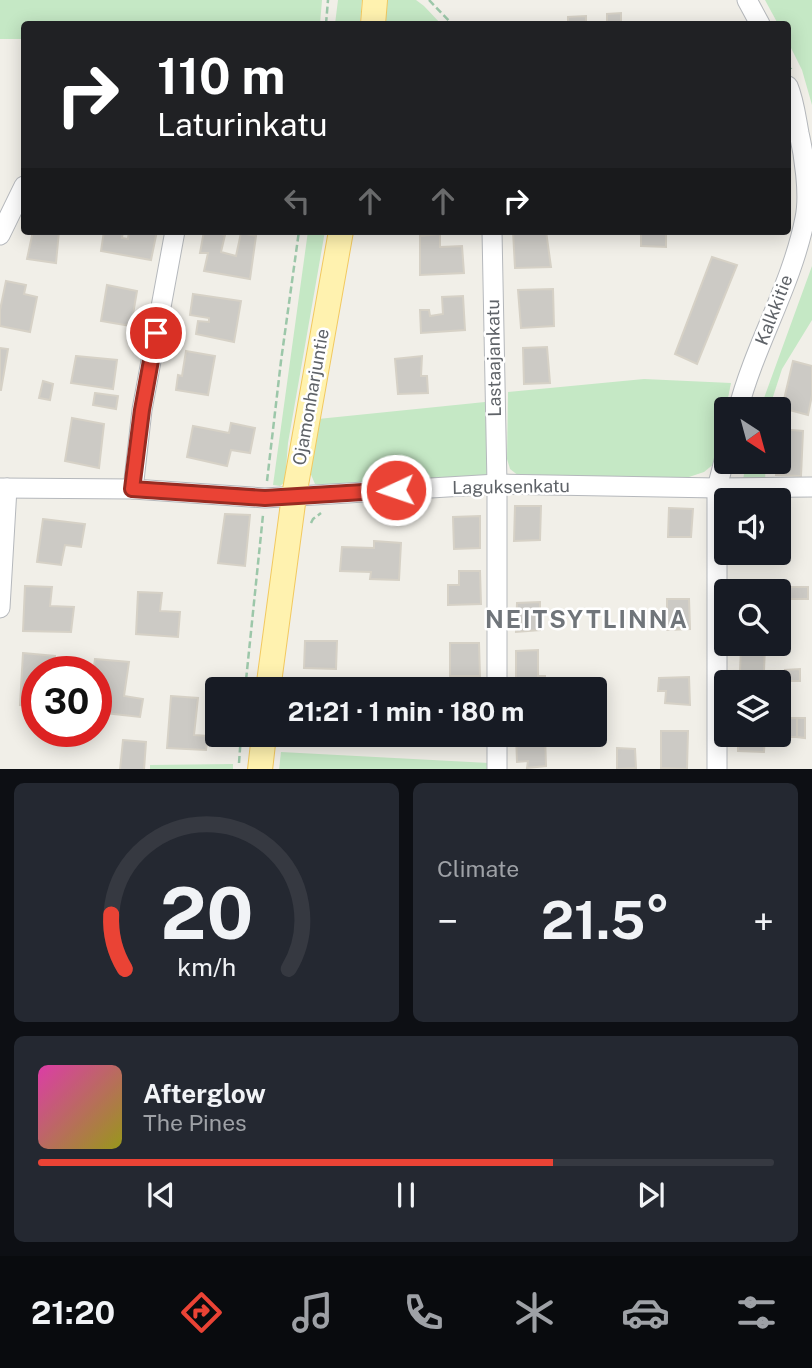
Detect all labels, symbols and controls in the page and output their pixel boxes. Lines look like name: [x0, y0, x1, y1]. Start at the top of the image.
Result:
text: 110 m: [157, 47, 285, 105]
icon: right: [42, 49, 133, 140]
text: Laturinkatu: [157, 106, 328, 143]
icon: left: [278, 182, 316, 220]
icon: ahead: [351, 182, 389, 220]
icon: ahead: [424, 182, 462, 220]
icon: right: [497, 182, 535, 220]
street label: Kalkkitie: [751, 272, 797, 348]
street label: Lastaajankatu: [482, 299, 505, 417]
pin: [126, 303, 186, 363]
icon: arrive: [137, 314, 175, 352]
street label: Ojamonharjuntie: [288, 327, 333, 467]
north arrow: [714, 397, 791, 474]
map controls: [714, 397, 791, 747]
position arrow: [359, 453, 433, 527]
street label: Laguksenkatu: [452, 475, 570, 498]
button: sound: [714, 488, 791, 565]
button: search: [714, 579, 791, 656]
district label: NEITSYTLINNA: [485, 605, 689, 633]
speed limit sign: 30: [21, 656, 112, 747]
button: layers: [714, 670, 791, 747]
text: 21:21 · 1 min · 180 m: [288, 696, 524, 727]
text: Climate: [437, 855, 519, 882]
text: 20: [160, 870, 253, 955]
text: 21.5°: [541, 890, 670, 951]
text: −: [437, 899, 458, 944]
text: +: [753, 899, 774, 944]
text: km/h: [177, 951, 236, 981]
text: Afterglow: [143, 1078, 266, 1109]
text: The Pines: [143, 1109, 247, 1136]
icon: previous: [142, 1176, 180, 1214]
icon: pause: [387, 1176, 425, 1214]
icon: next: [632, 1176, 670, 1214]
icon: directions: [177, 1288, 226, 1337]
icon: music: [288, 1288, 337, 1337]
icon: phone: [399, 1288, 448, 1337]
icon: climate: [510, 1288, 559, 1337]
icon: car: [621, 1288, 670, 1337]
icon: filters: [732, 1288, 781, 1337]
text: 21:20: [31, 1294, 115, 1331]

